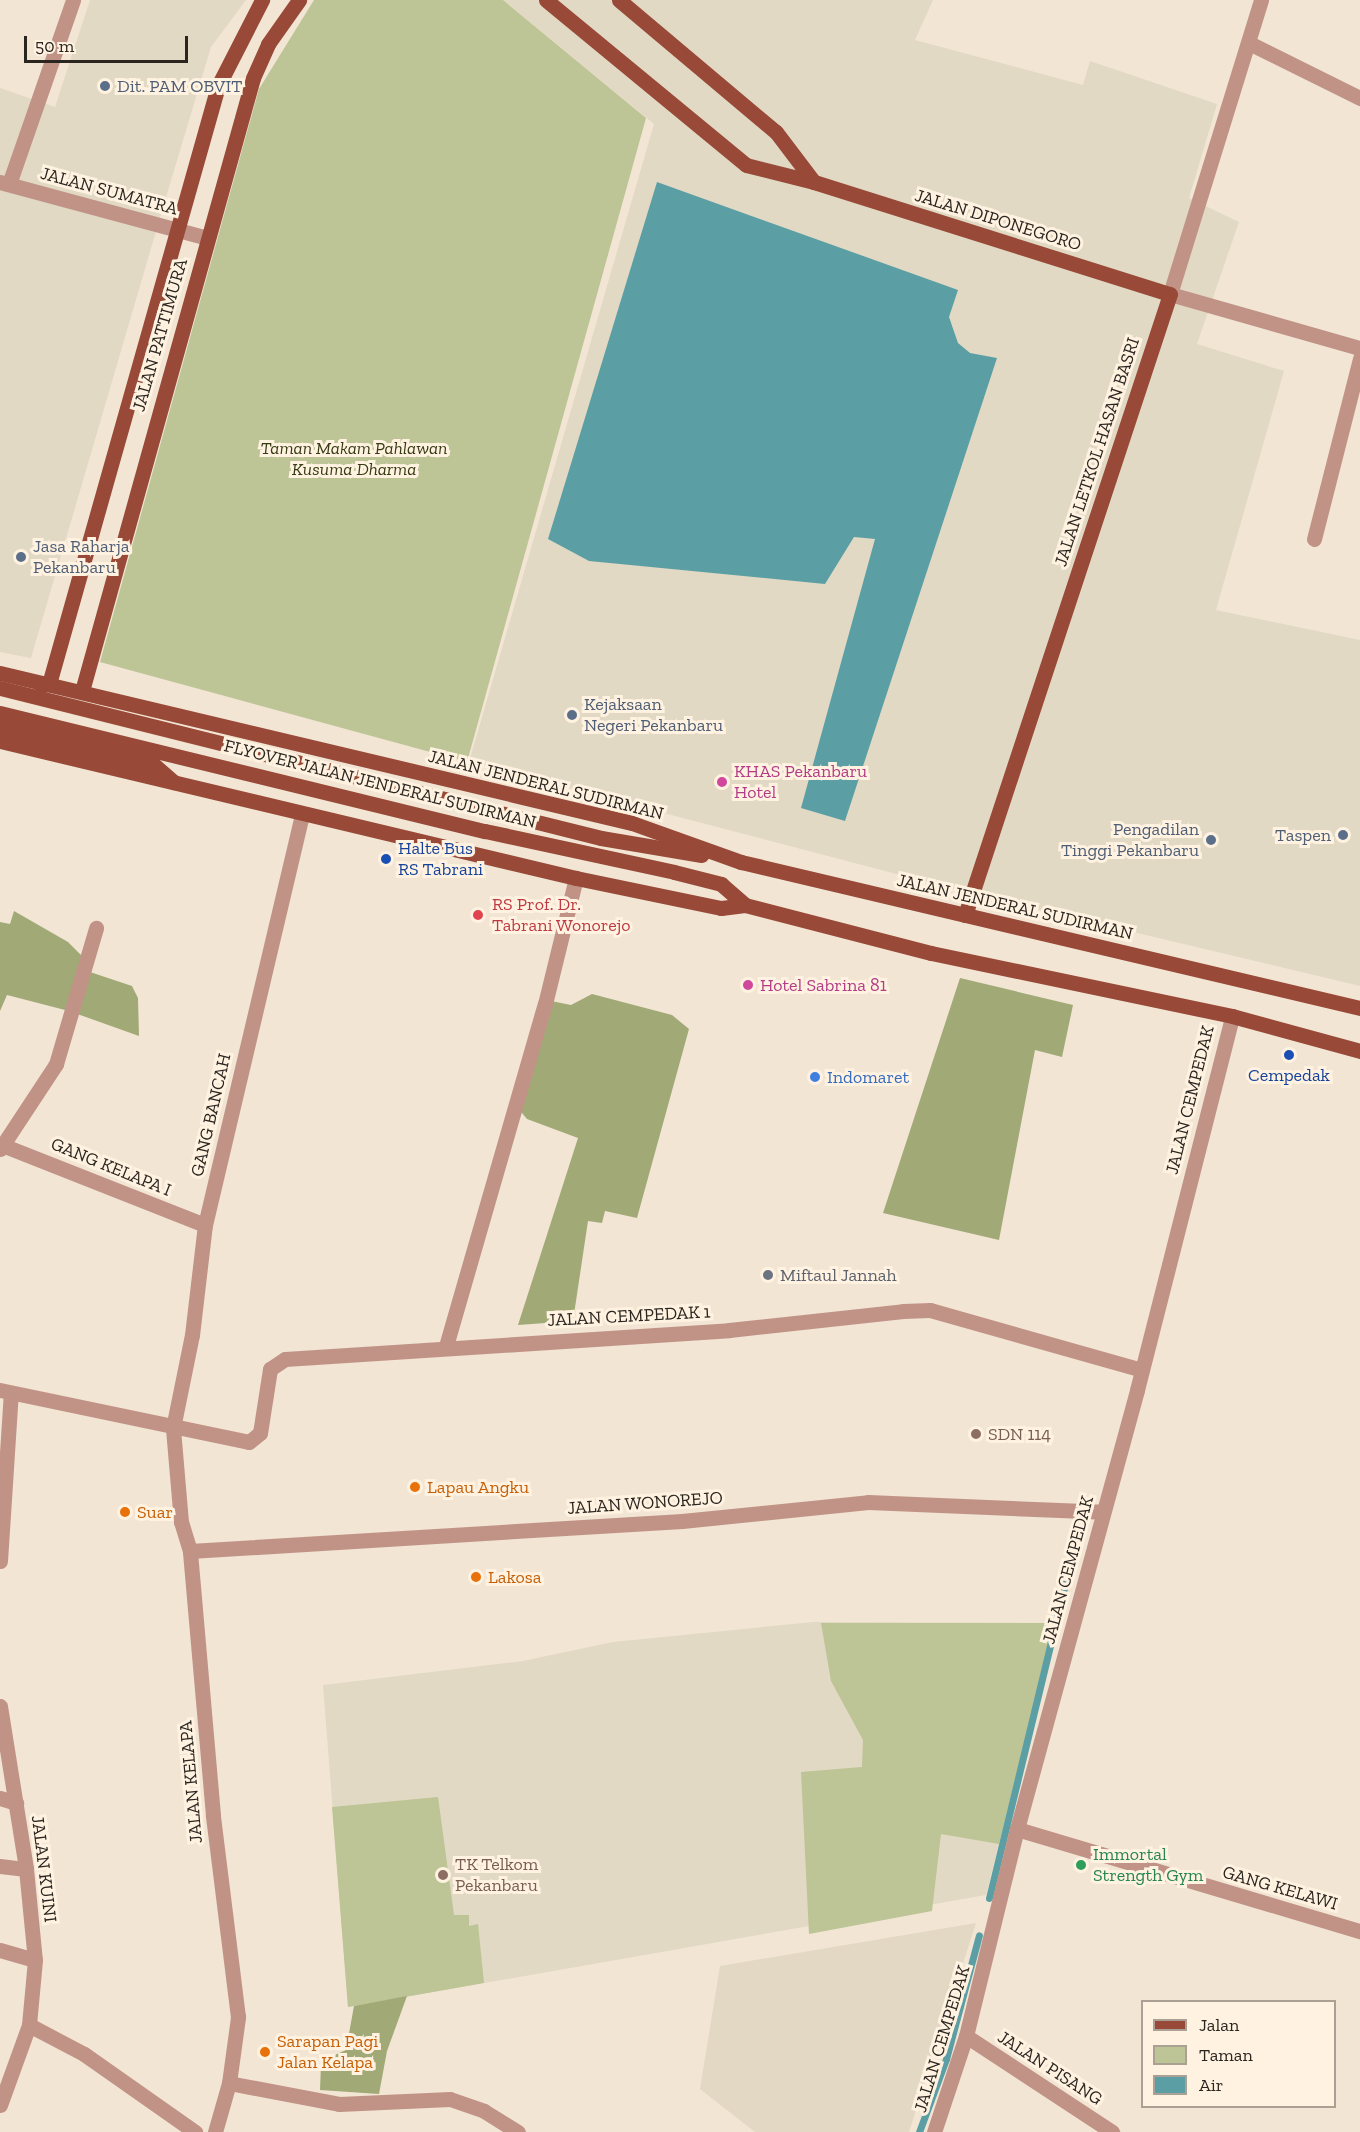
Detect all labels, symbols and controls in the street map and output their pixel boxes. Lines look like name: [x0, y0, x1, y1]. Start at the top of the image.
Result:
scale bar: [27, 24, 190, 62]
text: 50 m: [35, 35, 74, 57]
place label: Dit. PAM OBVIT: [117, 75, 242, 97]
marker: Dit. PAM OBVIT: [98, 79, 112, 93]
street label: JALAN SUMATRA: [38, 162, 180, 220]
street label: JALAN DIPONEGORO: [912, 184, 1084, 256]
street label: JALAN PATTIMURA: [128, 256, 192, 414]
street label: JALAN LETKOL HASAN BASRI: [1050, 335, 1144, 569]
park label: Taman Makam Pahlawan Kusuma Dharma: [260, 438, 448, 480]
place label: Jasa Raharja Pekanbaru: [33, 536, 129, 578]
marker: Jasa Raharja Pekanbaru: [14, 550, 28, 564]
place label: Kejaksaan Negeri Pekanbaru: [584, 694, 723, 736]
marker: Kejaksaan Negeri Pekanbaru: [565, 708, 579, 722]
street label: FLYOVER JALAN JENDERAL SUDIRMAN: [221, 735, 539, 833]
street label: JALAN JENDERAL SUDIRMAN: [426, 745, 666, 825]
place label: KHAS Pekanbaru Hotel: [734, 761, 867, 804]
marker: KHAS Pekanbaru Hotel: [715, 775, 729, 789]
place label: Pengadilan Tinggi Pekanbaru: [1061, 819, 1199, 862]
place label: Taspen: [1275, 824, 1331, 846]
marker: Taspen: [1336, 828, 1350, 842]
marker: Pengadilan Tinggi Pekanbaru: [1204, 833, 1218, 847]
place label: Halte Bus RS Tabrani: [398, 838, 483, 880]
marker: Halte Bus RS Tabrani: [379, 852, 393, 866]
street label: JALAN JENDERAL SUDIRMAN: [894, 869, 1136, 945]
place label: RS Prof. Dr. Tabrani Wonorejo: [492, 894, 631, 936]
marker: RS Prof. Dr. Tabrani Wonorejo: [469, 906, 487, 924]
place label: Hotel Sabrina 81: [760, 974, 887, 996]
marker: Hotel Sabrina 81: [741, 978, 755, 992]
street label: JALAN CEMPEDAK: [1161, 1023, 1219, 1177]
marker: Cempedak: [1282, 1048, 1296, 1062]
street label: GANG BANCAH: [186, 1051, 236, 1179]
place label: Cempedak: [1248, 1064, 1330, 1086]
place label: Indomaret: [827, 1066, 909, 1088]
marker: Indomaret: [808, 1070, 822, 1084]
street label: GANG KELAPA I: [48, 1133, 174, 1201]
place label: Miftaul Jannah: [780, 1264, 897, 1286]
marker: Miftaul Jannah: [761, 1268, 775, 1282]
street label: JALAN CEMPEDAK 1: [547, 1301, 711, 1331]
place label: SDN 114: [988, 1423, 1051, 1445]
marker: SDN 114: [969, 1427, 983, 1441]
place label: Lapau Angku: [427, 1476, 530, 1498]
marker: Lapau Angku: [408, 1480, 422, 1494]
street label: JALAN WONOREJO: [566, 1487, 724, 1519]
street label: JALAN CEMPEDAK: [1038, 1494, 1098, 1646]
place label: Suar: [137, 1501, 173, 1523]
marker: Suar: [118, 1505, 132, 1519]
place label: Lakosa: [488, 1566, 541, 1588]
marker: Lakosa: [469, 1570, 483, 1584]
street label: JALAN KELAPA: [175, 1720, 207, 1844]
street label: JALAN KUINI: [27, 1814, 61, 1924]
place label: Immortal Strength Gym: [1093, 1844, 1203, 1886]
place label: TK Telkom Pekanbaru: [455, 1854, 539, 1896]
marker: Immortal Strength Gym: [1074, 1858, 1088, 1872]
street label: GANG KELAWI: [1220, 1861, 1340, 1915]
marker: TK Telkom Pekanbaru: [436, 1868, 450, 1882]
street label: JALAN CEMPEDAK: [909, 1963, 975, 2115]
legend: [1141, 2000, 1336, 2108]
text: Jalan: [1199, 2014, 1239, 2036]
street label: JALAN PISANG: [994, 2026, 1106, 2110]
place label: Sarapan Pagi Jalan Kelapa: [277, 2031, 378, 2074]
text: Taman: [1199, 2044, 1253, 2066]
marker: Sarapan Pagi Jalan Kelapa: [258, 2045, 272, 2059]
text: Air: [1199, 2074, 1223, 2096]

